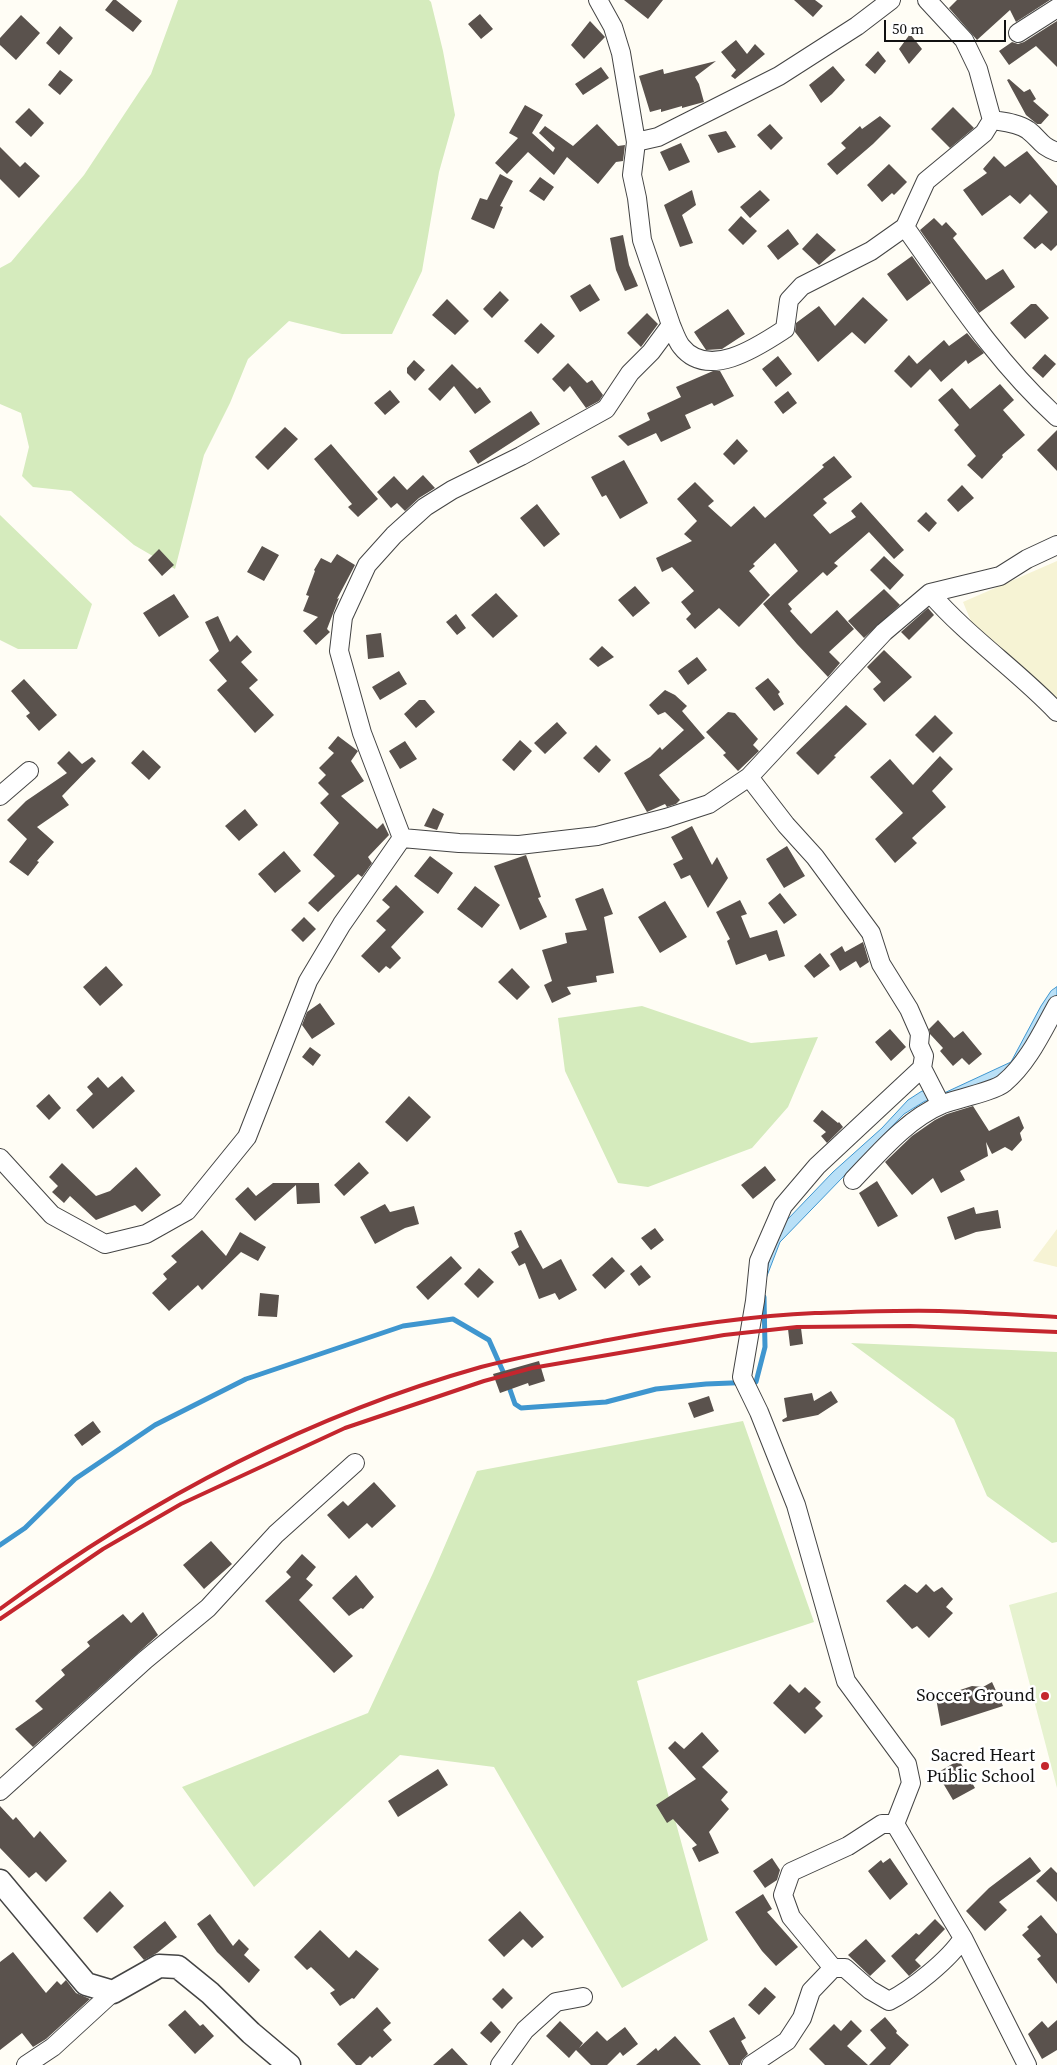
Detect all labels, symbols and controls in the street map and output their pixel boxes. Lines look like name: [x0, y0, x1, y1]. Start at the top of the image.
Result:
scale bar: [887, 10, 1010, 42]
text: 50 m: [892, 18, 924, 39]
place label: Soccer Ground: [916, 1685, 1035, 1707]
marker: Soccer Ground: [1039, 1690, 1051, 1702]
place label: Sacred Heart Public School: [926, 1745, 1035, 1788]
marker: Sacred Heart Public School: [1039, 1760, 1051, 1772]

